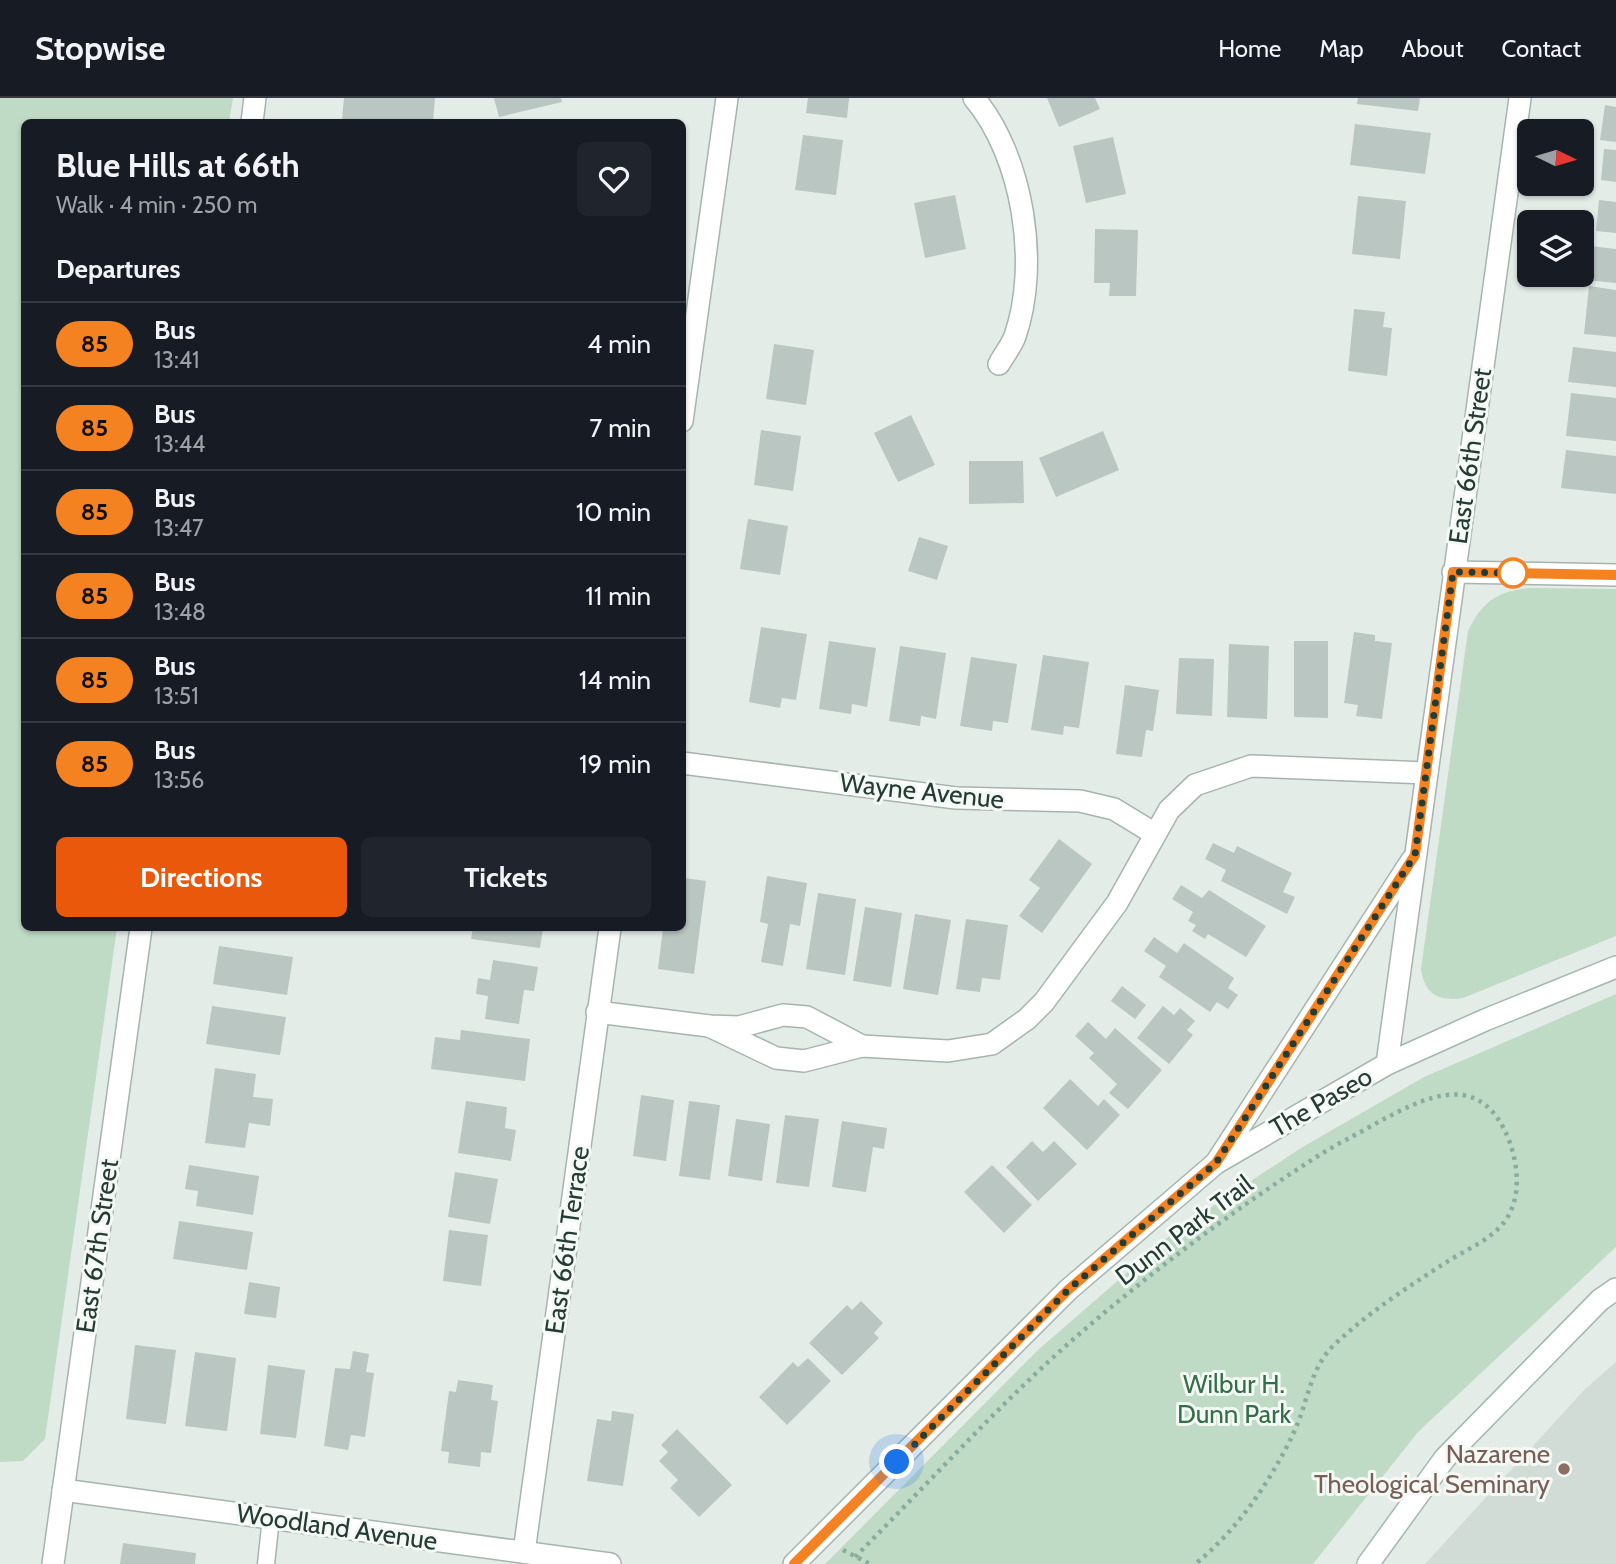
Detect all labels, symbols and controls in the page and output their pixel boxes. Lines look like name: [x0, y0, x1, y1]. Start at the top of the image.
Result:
text: Stopwise: [35, 28, 165, 68]
text: Home: [1218, 34, 1281, 63]
text: Map: [1319, 34, 1364, 63]
text: About: [1402, 34, 1464, 63]
text: Contact: [1502, 34, 1581, 63]
north arrow: [1517, 119, 1594, 196]
map controls: [1517, 119, 1594, 287]
button: heart: [577, 142, 651, 216]
text: Blue Hills at 66th: [56, 145, 300, 185]
text: Walk · 4 min · 250 m: [56, 191, 258, 219]
button: layers: [1517, 210, 1594, 287]
text: Departures: [56, 253, 180, 285]
text: Bus: [154, 314, 195, 346]
text: 4 min: [587, 328, 651, 360]
text: 85: [81, 329, 108, 358]
text: 13:41: [154, 346, 200, 374]
street label: East 66th Street: [1442, 366, 1498, 546]
text: Bus: [154, 398, 195, 430]
text: 7 min: [589, 412, 651, 444]
text: 85: [81, 413, 108, 442]
text: 13:44: [154, 430, 205, 458]
text: Bus: [154, 482, 195, 514]
text: 10 min: [576, 496, 651, 528]
text: 85: [81, 497, 108, 526]
text: 13:47: [154, 514, 204, 542]
unlabelled marker: [1498, 558, 1528, 588]
text: Bus: [154, 566, 195, 598]
text: 11 min: [585, 580, 651, 612]
text: 85: [81, 581, 108, 610]
text: 13:48: [154, 598, 206, 626]
text: Bus: [154, 650, 195, 682]
text: 14 min: [579, 664, 651, 696]
text: 85: [81, 665, 108, 694]
text: 13:51: [154, 682, 199, 710]
text: Bus: [154, 734, 195, 766]
text: 19 min: [579, 748, 651, 780]
text: 85: [81, 749, 108, 778]
text: 13:56: [154, 766, 204, 794]
street label: Wayne Avenue: [838, 766, 1006, 816]
button: Directions: [56, 837, 347, 917]
button: Tickets: [361, 837, 651, 917]
street label: The Paseo: [1264, 1060, 1378, 1144]
street label: East 66th Terrace: [538, 1144, 596, 1336]
street label: East 67th Street: [69, 1157, 125, 1335]
street label: Dunn Park Trail: [1109, 1168, 1259, 1292]
park label: Wilbur H. Dunn Park: [1177, 1368, 1291, 1430]
place label: Nazarene Theological Seminary: [1314, 1438, 1550, 1500]
your location: [879, 1444, 914, 1479]
marker: Nazarene Theological Seminary: [1556, 1461, 1572, 1477]
street label: Woodland Avenue: [235, 1497, 439, 1557]

